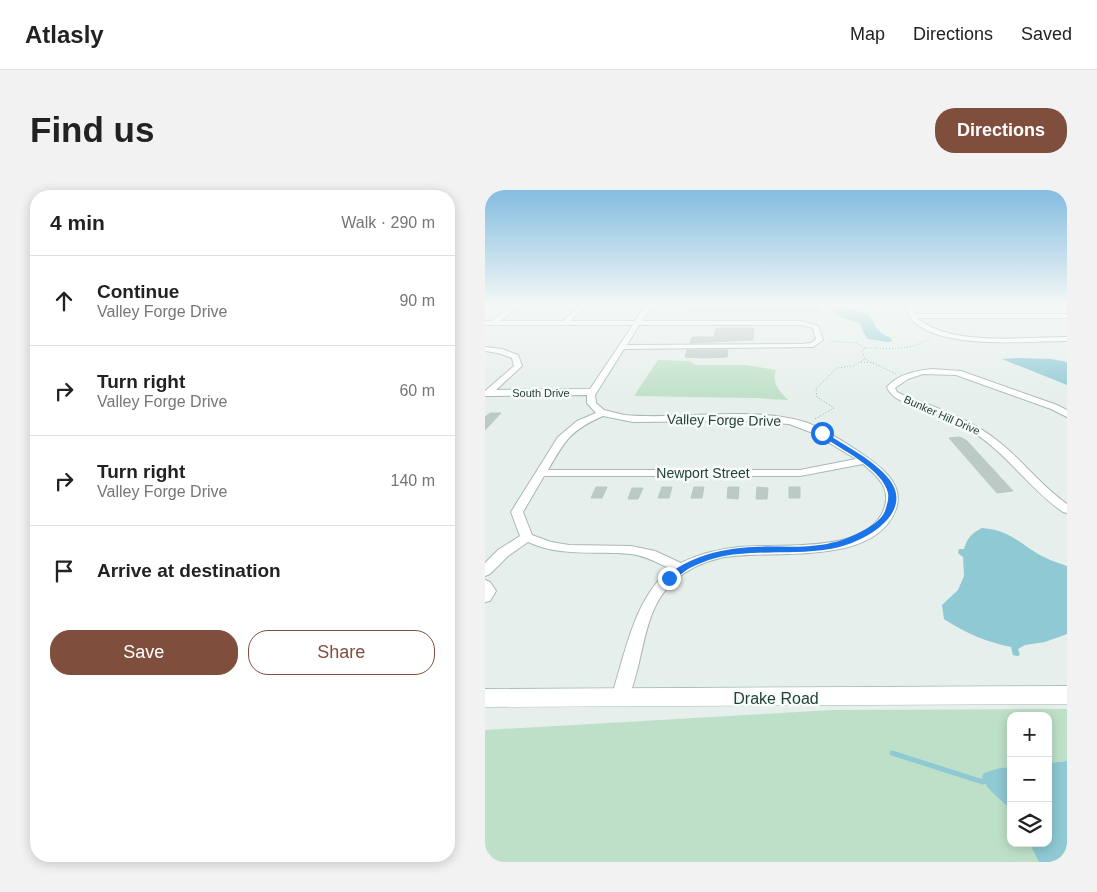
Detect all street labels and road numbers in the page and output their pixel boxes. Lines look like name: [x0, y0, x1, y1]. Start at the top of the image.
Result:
street label: South Drive: [512, 387, 570, 399]
street label: Bunker Hill Drive: [902, 393, 982, 437]
street label: Valley Forge Drive: [667, 411, 781, 429]
street label: Newport Street: [656, 465, 750, 481]
street label: Drake Road: [733, 690, 819, 707]

